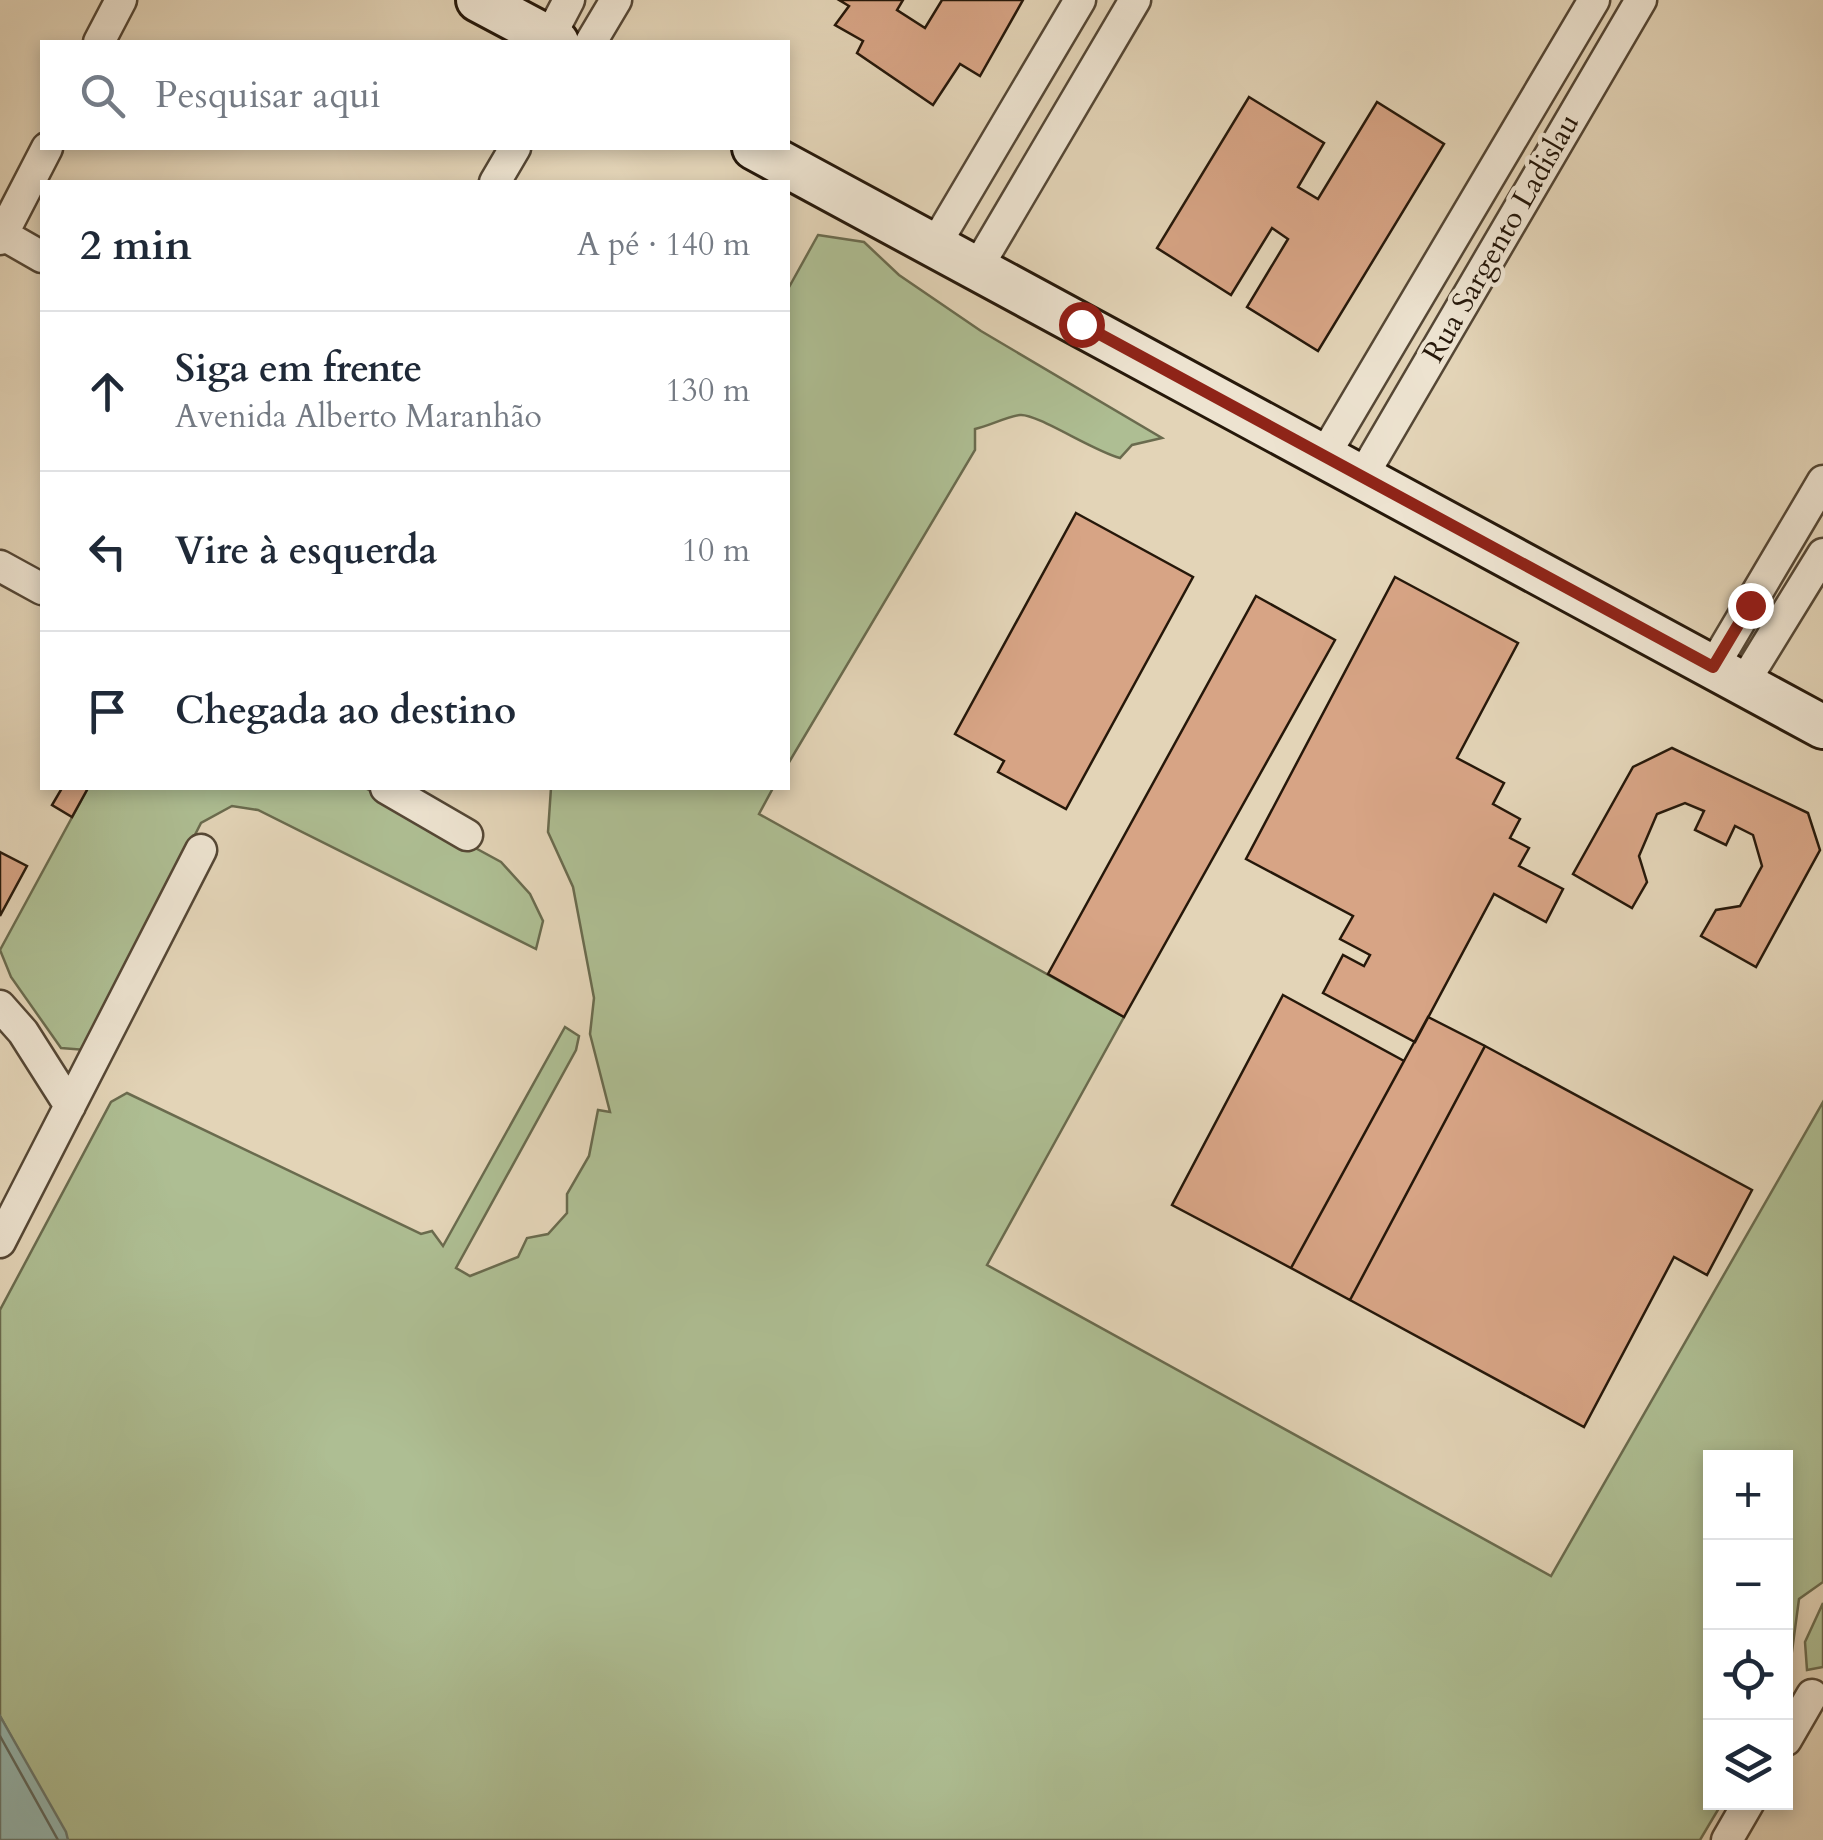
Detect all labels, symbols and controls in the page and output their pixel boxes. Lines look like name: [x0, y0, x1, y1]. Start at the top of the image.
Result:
search box: [40, 40, 790, 150]
icon: search: [75, 68, 130, 123]
text: Pesquisar aqui: [155, 69, 381, 121]
street label: Rua Sargento Ladislau: [1413, 106, 1589, 370]
text: 2 min: [80, 217, 192, 274]
text: A pé · 140 m: [577, 223, 750, 267]
route start: [1059, 302, 1105, 348]
text: Siga em frente: [175, 343, 422, 395]
icon: ahead: [80, 364, 135, 419]
text: 130 m: [665, 369, 750, 413]
text: Avenida Alberto Maranhão: [175, 395, 542, 439]
icon: left: [80, 524, 135, 579]
text: Vire à esquerda: [175, 525, 437, 577]
text: 10 m: [682, 529, 750, 573]
route end: [1728, 583, 1774, 629]
icon: arrive: [80, 684, 135, 739]
text: Chegada ao destino: [175, 685, 516, 737]
map controls: [1703, 1450, 1793, 1810]
button: +: [1703, 1450, 1793, 1540]
button: −: [1703, 1540, 1793, 1630]
button: locate: [1703, 1630, 1793, 1720]
button: layers: [1703, 1720, 1793, 1810]

